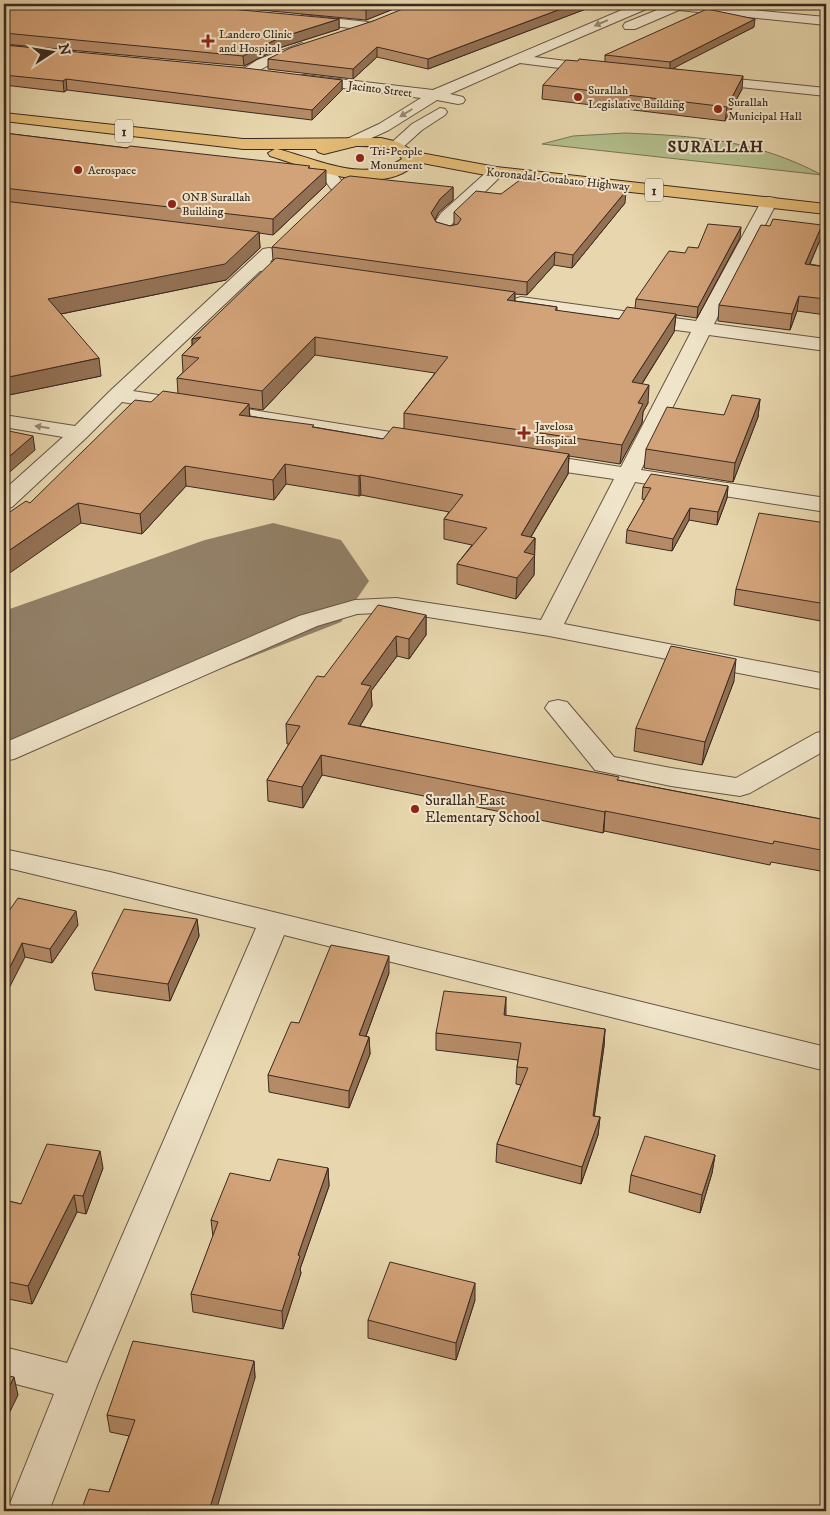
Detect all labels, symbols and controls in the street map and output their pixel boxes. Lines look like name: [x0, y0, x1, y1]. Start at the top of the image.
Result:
one-way arrow: [594, 20, 608, 28]
place label: Landero Clinic and Hospital: [219, 27, 292, 56]
north arrow: [28, 28, 78, 78]
marker: Landero Clinic and Hospital: [201, 34, 215, 48]
text: N: [54, 42, 74, 57]
street label: Jacinto Street: [346, 78, 413, 101]
place label: Surallah Legislative Building: [588, 83, 684, 112]
marker: Surallah Legislative Building: [572, 91, 584, 103]
place label: Surallah Municipal Hall: [728, 95, 802, 124]
marker: Surallah Municipal Hall: [712, 103, 724, 115]
one-way arrow: [400, 108, 413, 118]
road number: 1: [115, 120, 133, 142]
district label: SURALLAH: [668, 137, 764, 157]
place label: Tri-People Monument: [370, 144, 423, 173]
marker: Tri-People Monument: [354, 152, 366, 164]
place label: Aerospace: [88, 163, 136, 178]
marker: Aerospace: [72, 164, 84, 176]
street label: Koronadal-Cotabato Highway: [485, 164, 631, 195]
road number: 1: [645, 178, 663, 202]
place label: ONB Surallah Building: [182, 190, 251, 219]
marker: ONB Surallah Building: [166, 198, 178, 210]
place label: Javelosa Hospital: [534, 419, 577, 448]
one-way arrow: [33, 423, 49, 431]
marker: Javelosa Hospital: [517, 426, 531, 440]
place label: Surallah East Elementary School: [425, 791, 540, 827]
marker: Surallah East Elementary School: [409, 803, 421, 815]

